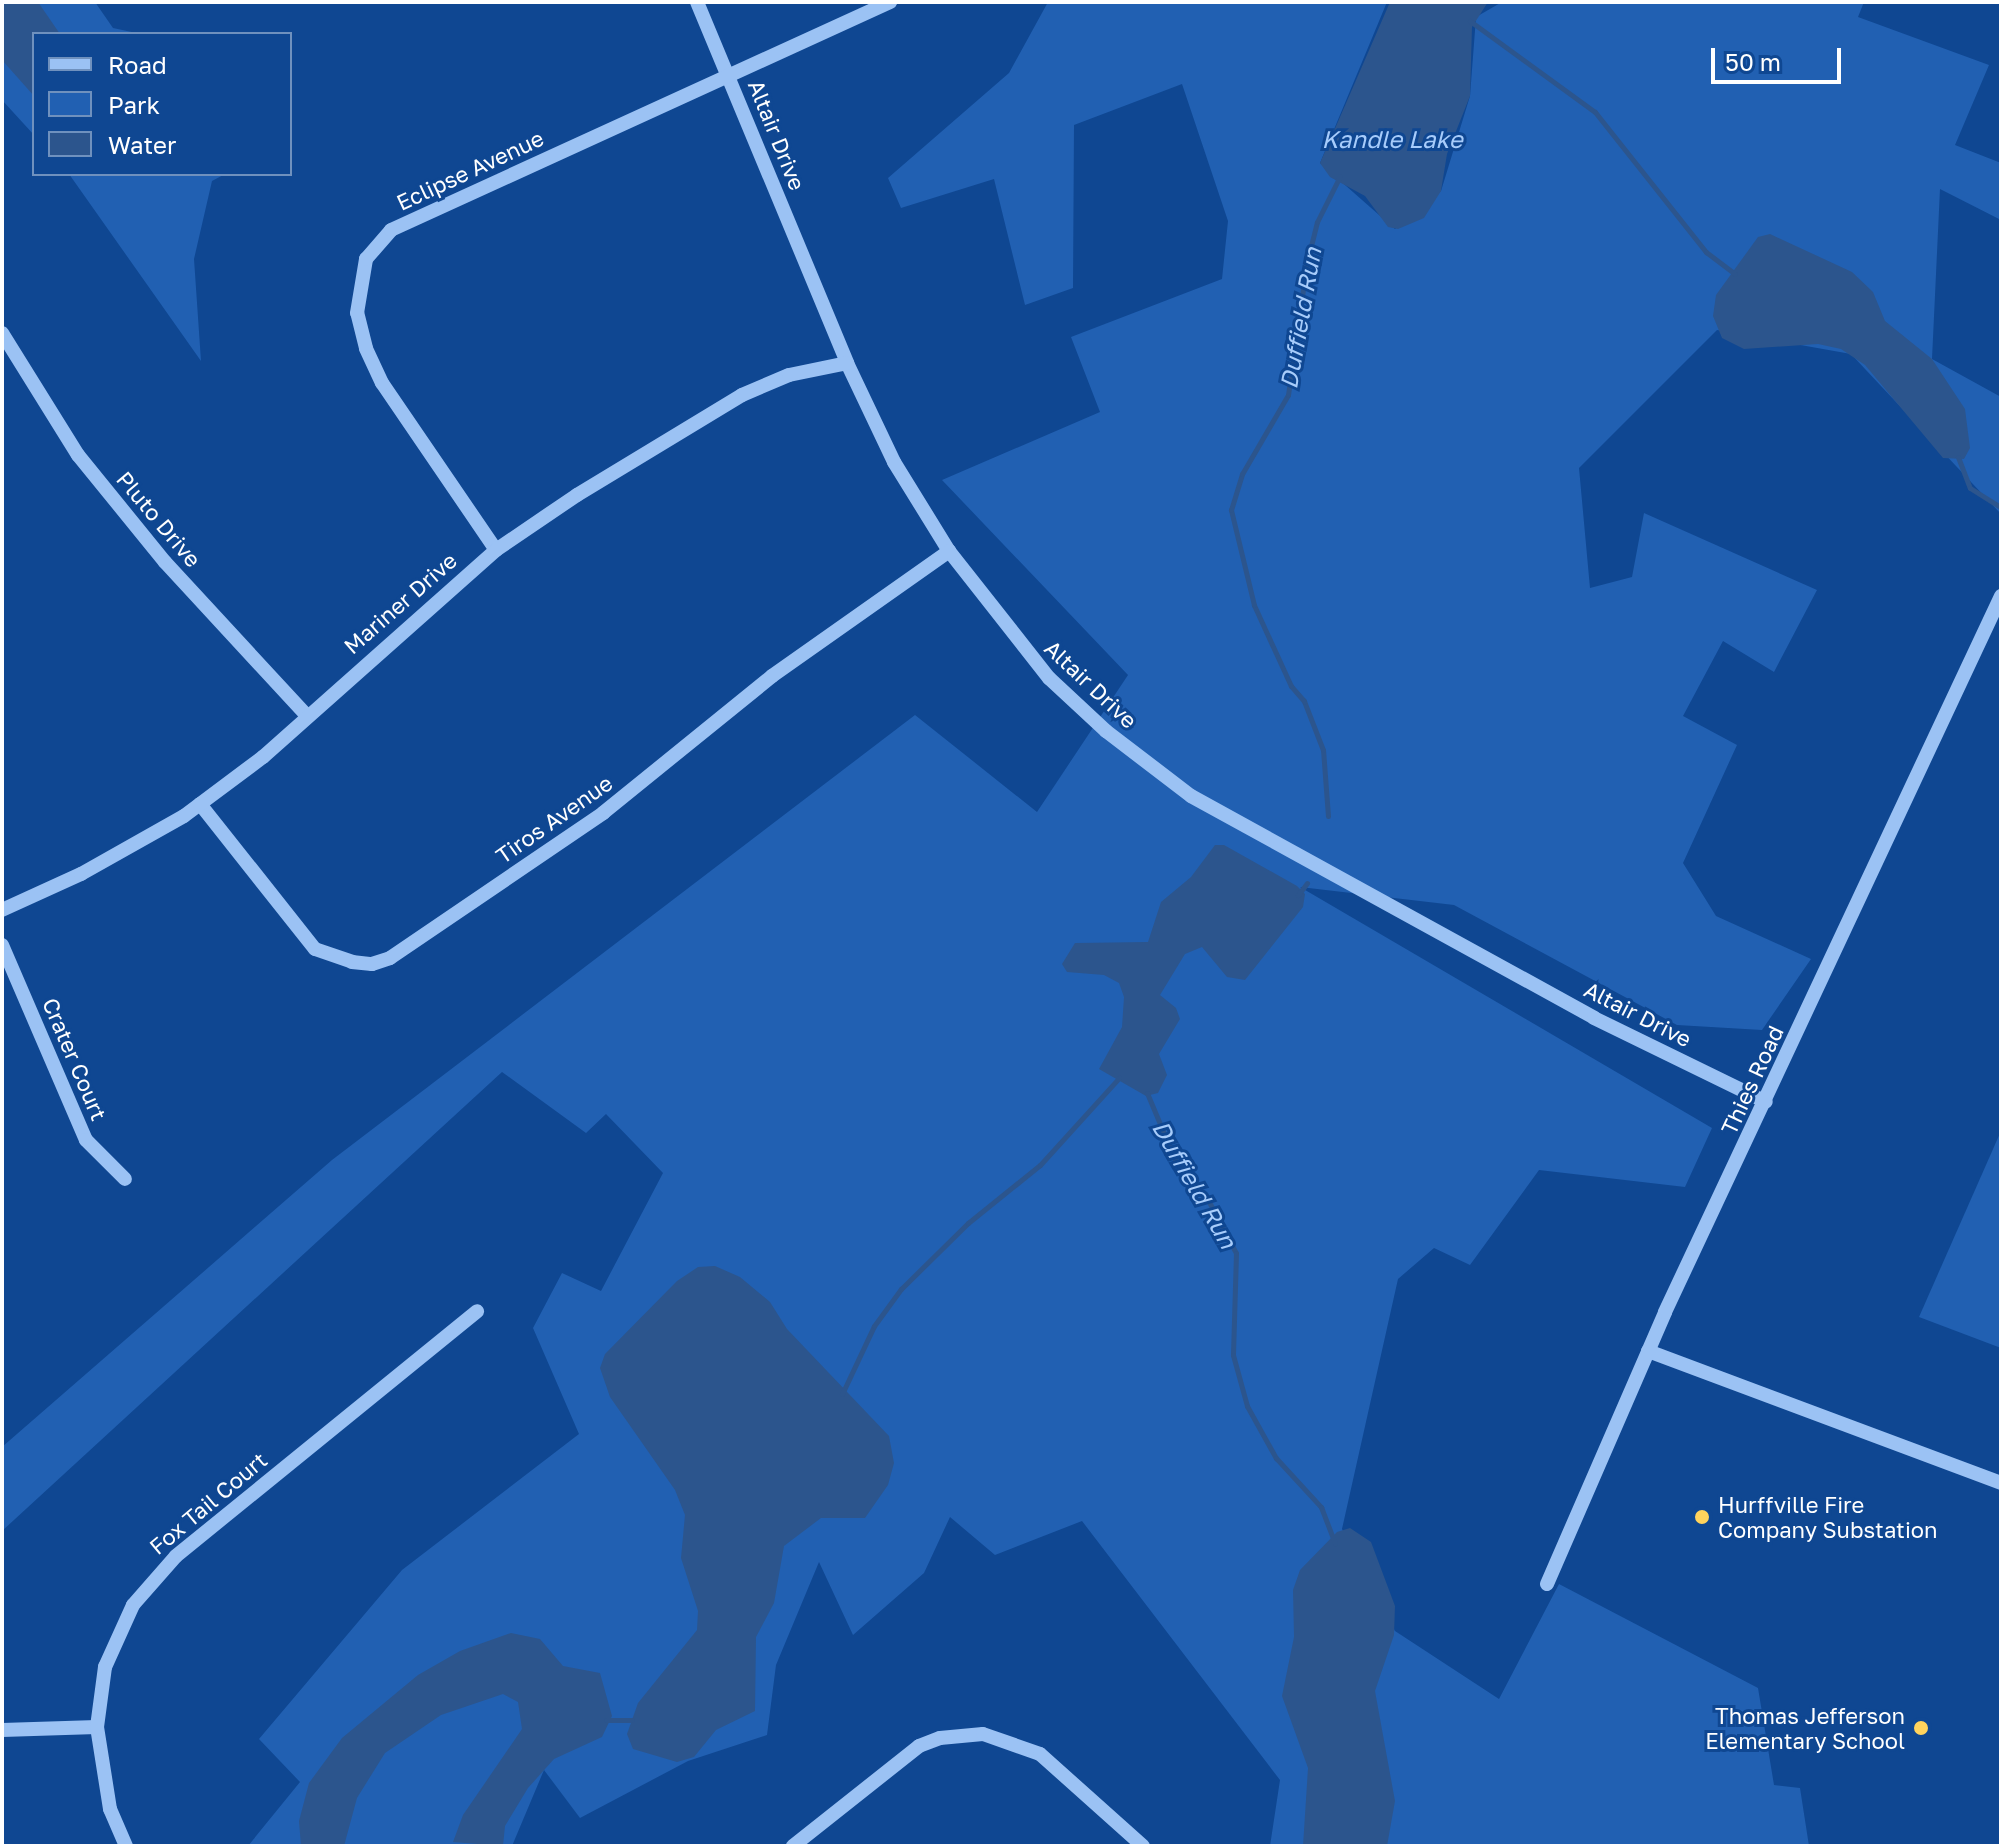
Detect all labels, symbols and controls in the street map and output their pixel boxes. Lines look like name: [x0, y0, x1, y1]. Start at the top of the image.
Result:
legend: [32, 32, 292, 176]
scale bar: [1715, 32, 1845, 82]
text: 50 m: [1725, 47, 1781, 76]
text: Road: [108, 50, 167, 79]
street label: Altair Drive: [743, 76, 811, 194]
text: Park: [108, 90, 160, 119]
street label: Eclipse Avenue: [392, 124, 548, 216]
water label: Kandle Lake: [1321, 125, 1463, 153]
text: Water: [108, 130, 176, 159]
water label: Duffield Run: [1273, 245, 1327, 391]
street label: Pluto Drive: [111, 466, 207, 572]
street label: Mariner Drive: [338, 547, 462, 659]
street label: Altair Drive: [1039, 635, 1143, 733]
street label: Tiros Avenue: [491, 769, 617, 869]
street label: Altair Drive: [1580, 976, 1696, 1052]
street label: Crater Court: [37, 994, 113, 1124]
street label: Thies Road: [1715, 1021, 1789, 1139]
water label: Duffield Run: [1147, 1115, 1243, 1253]
street label: Fox Tail Court: [144, 1446, 272, 1560]
place label: Hurffville Fire Company Substation: [1718, 1491, 1938, 1542]
marker: Hurffville Fire Company Substation: [1693, 1508, 1711, 1526]
place label: Thomas Jefferson Elementary School: [1705, 1702, 1905, 1754]
marker: Thomas Jefferson Elementary School: [1912, 1719, 1930, 1737]

